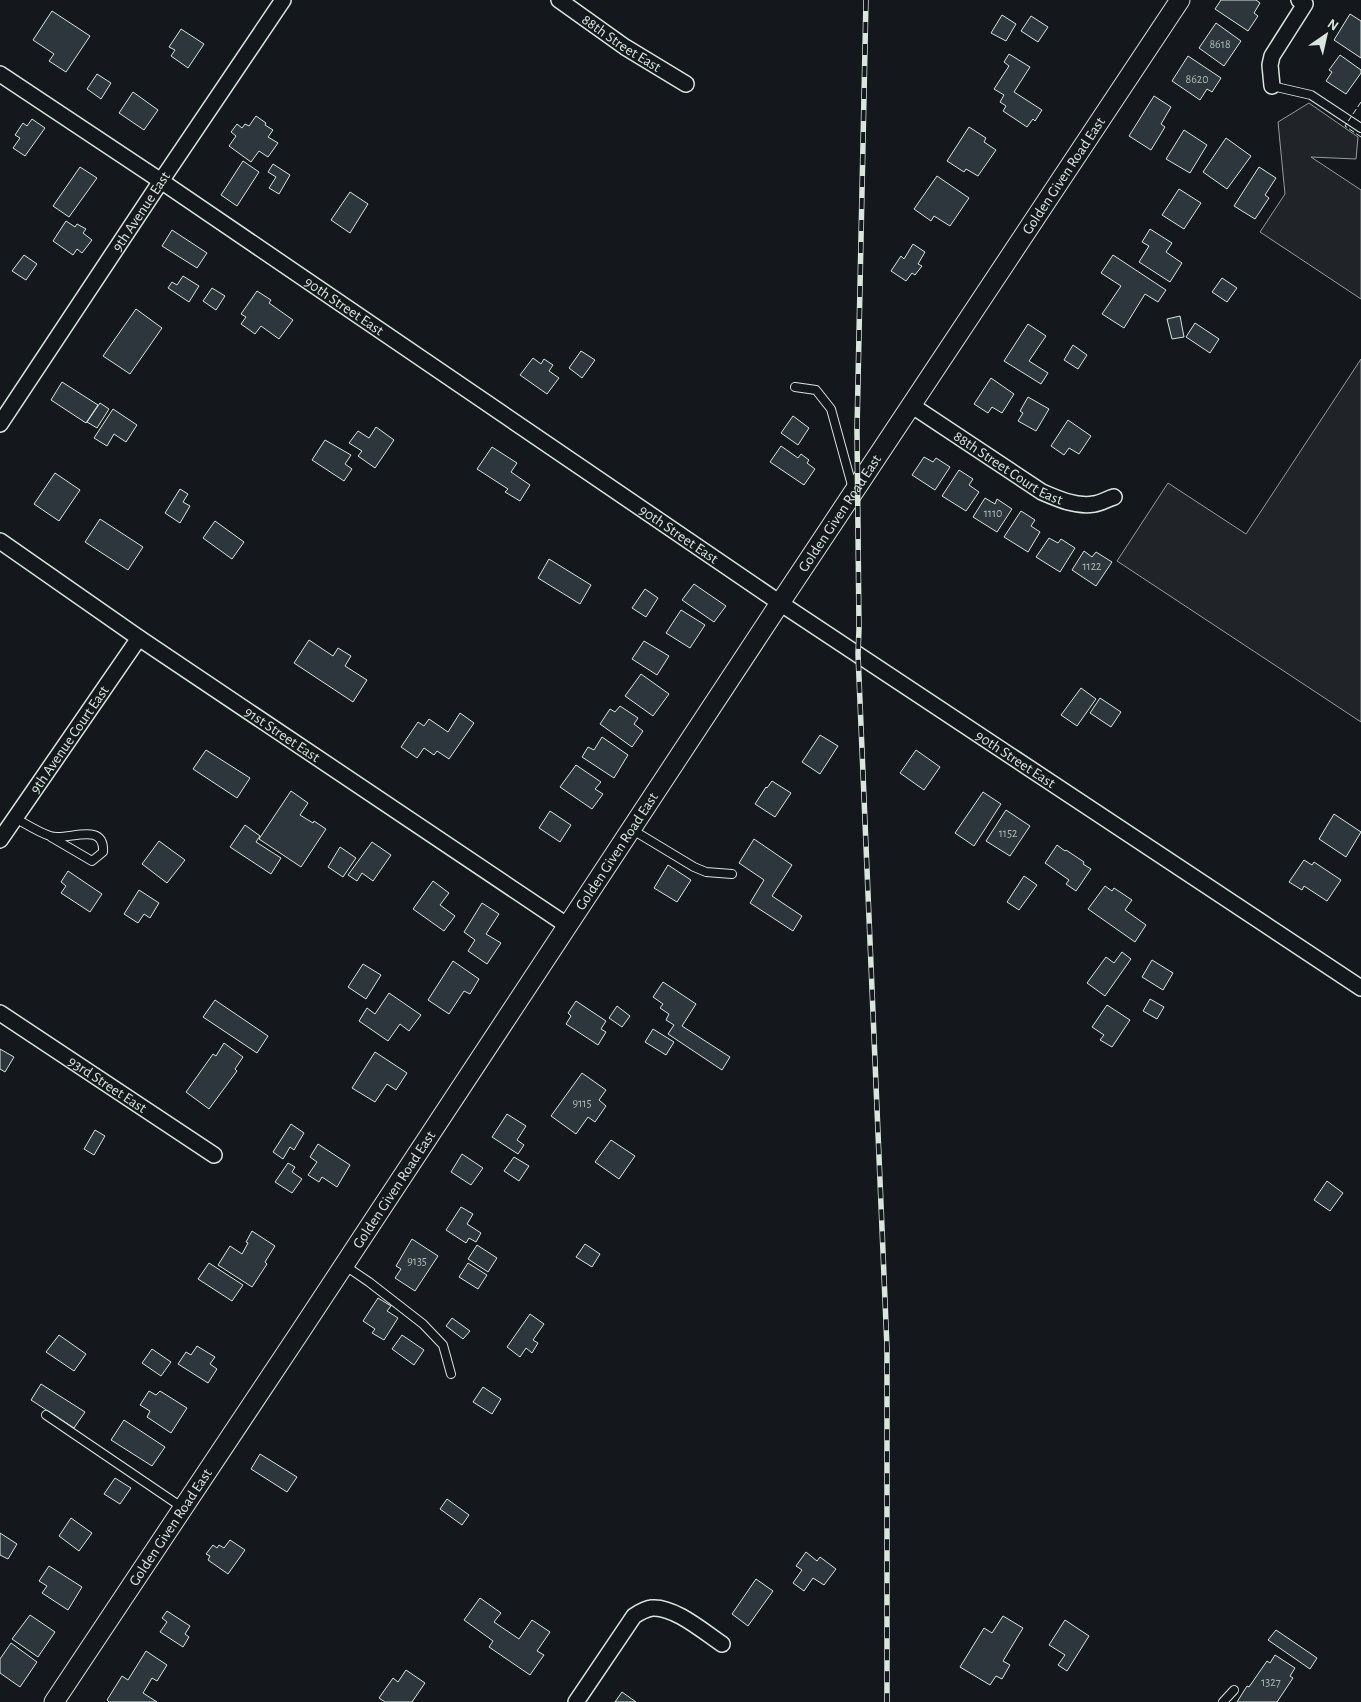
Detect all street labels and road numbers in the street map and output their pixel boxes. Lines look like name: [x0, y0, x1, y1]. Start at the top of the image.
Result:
street label: 88th Street East: [579, 11, 664, 75]
street label: Golden Given Road East: [1019, 114, 1108, 237]
street label: 9th Avenue East: [109, 168, 173, 254]
street label: 90th Street East: [302, 274, 387, 338]
street label: 88th Street Court East: [951, 428, 1065, 507]
street label: Golden Given Road East: [795, 452, 884, 574]
street label: 90th Street East: [636, 502, 721, 566]
street label: 9th Avenue Court East: [27, 683, 112, 796]
street label: 91st Street East: [242, 704, 323, 765]
street label: 90th Street East: [973, 727, 1058, 791]
street label: Golden Given Road East: [573, 790, 661, 913]
street label: 93rd Street East: [66, 1053, 149, 1116]
street label: Golden Given Road East: [350, 1128, 438, 1251]
street label: Golden Given Road East: [126, 1466, 215, 1588]

